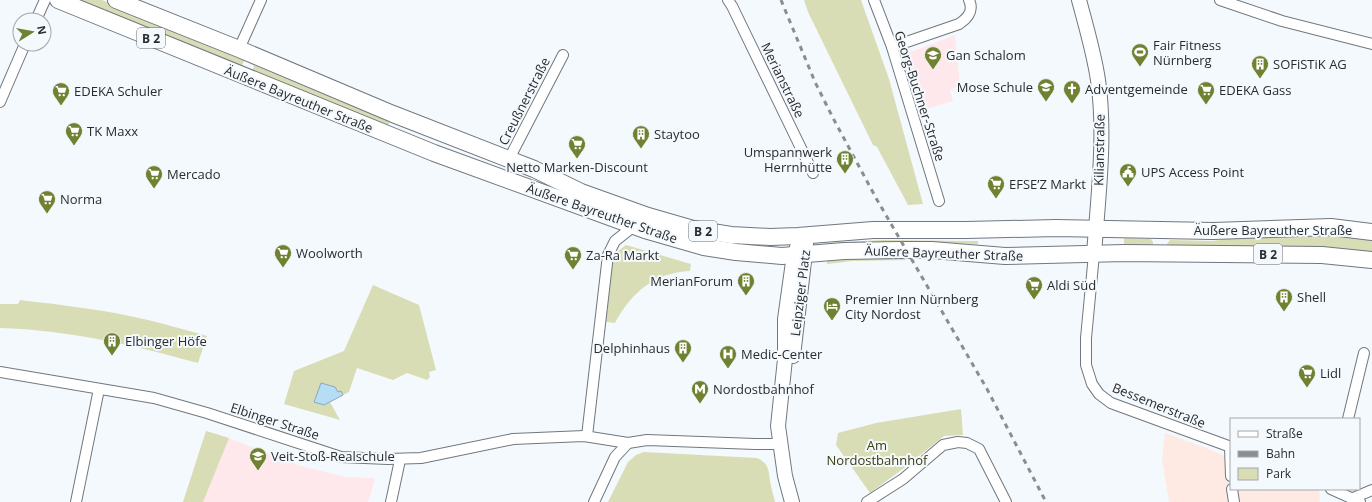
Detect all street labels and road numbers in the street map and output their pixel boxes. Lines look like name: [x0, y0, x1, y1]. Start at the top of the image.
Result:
road number: B 2: [137, 28, 165, 48]
street label: Georg-Buchner-Straße: [890, 28, 950, 164]
street label: Merianstraße: [757, 39, 809, 121]
street label: Creußnerstraße: [494, 54, 554, 148]
street label: Äußere Bayreuther Straße: [222, 61, 376, 137]
street label: Kilianstraße: [1089, 114, 1109, 186]
street label: Äußere Bayreuther Straße: [524, 179, 680, 247]
road number: B 2: [689, 221, 717, 241]
street label: Äußere Bayreuther Straße: [1194, 221, 1352, 239]
street label: Äußere Bayreuther Straße: [864, 241, 1024, 265]
road number: B 2: [1254, 244, 1282, 264]
street label: Leipziger Platz: [786, 249, 814, 337]
street label: Bessemerstraße: [1110, 378, 1208, 432]
street label: Elbinger Straße: [228, 398, 322, 444]

